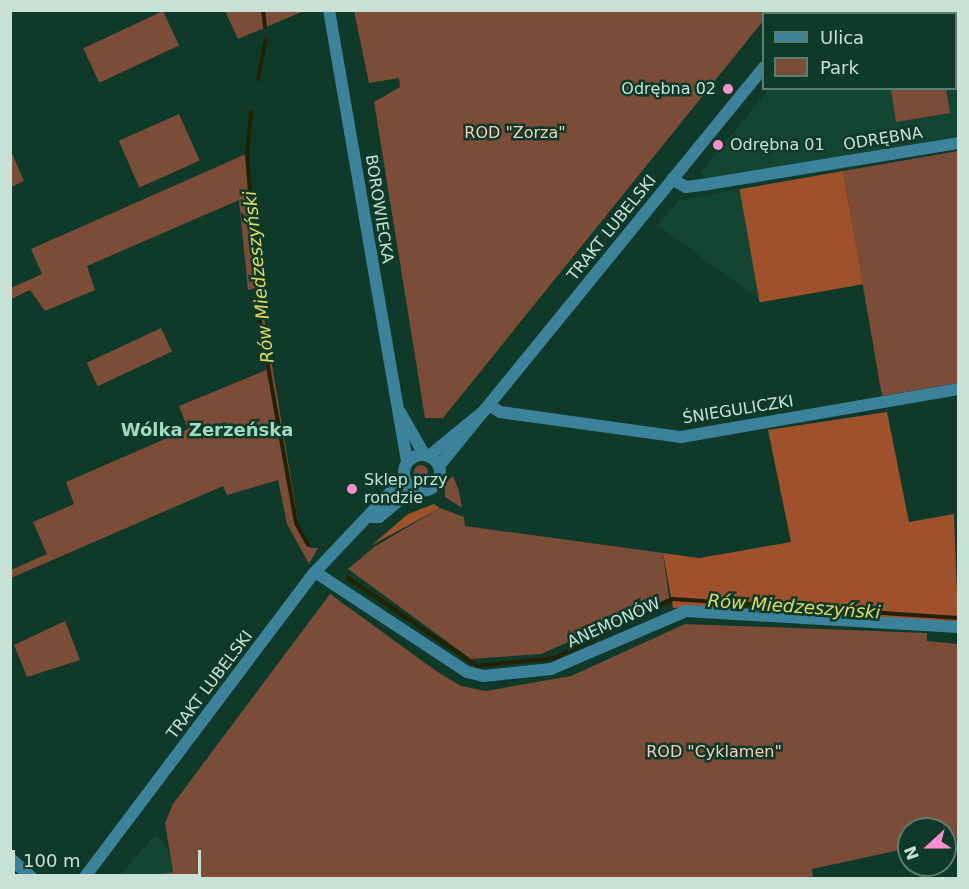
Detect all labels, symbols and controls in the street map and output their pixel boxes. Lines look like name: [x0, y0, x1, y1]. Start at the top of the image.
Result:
legend: [762, 12, 957, 90]
text: Ulica: [820, 27, 864, 48]
text: Park: [820, 57, 859, 78]
place label: Odrębna 02: [621, 79, 716, 99]
marker: Odrębna 02: [721, 82, 735, 96]
park label: ROD "Zorza": [464, 123, 566, 143]
street label: ODRĘBNA: [842, 123, 924, 155]
place label: Odrębna 01: [730, 135, 825, 155]
marker: Odrębna 01: [711, 138, 725, 152]
street label: BOROWIECKA: [361, 153, 397, 265]
street label: TRAKT LUBELSKI: [563, 171, 661, 285]
water label: Rów Miedzeszyński: [239, 190, 279, 364]
street label: ŚNIEGULICZKI: [681, 392, 795, 428]
district label: Wólka Zerzeńska: [121, 419, 293, 441]
place label: Sklep przy rondzie: [364, 470, 448, 508]
marker: Sklep przy rondzie: [345, 482, 359, 496]
water label: Rów Miedzeszyński: [707, 590, 881, 624]
street label: ANEMONÓW: [565, 594, 663, 652]
street label: TRAKT LUBELSKI: [163, 627, 257, 743]
park label: ROD "Cyklamen": [646, 742, 782, 762]
north arrow: [897, 817, 957, 877]
scale bar: [15, 838, 204, 876]
text: N: [900, 843, 923, 863]
text: 100 m: [23, 850, 81, 871]

